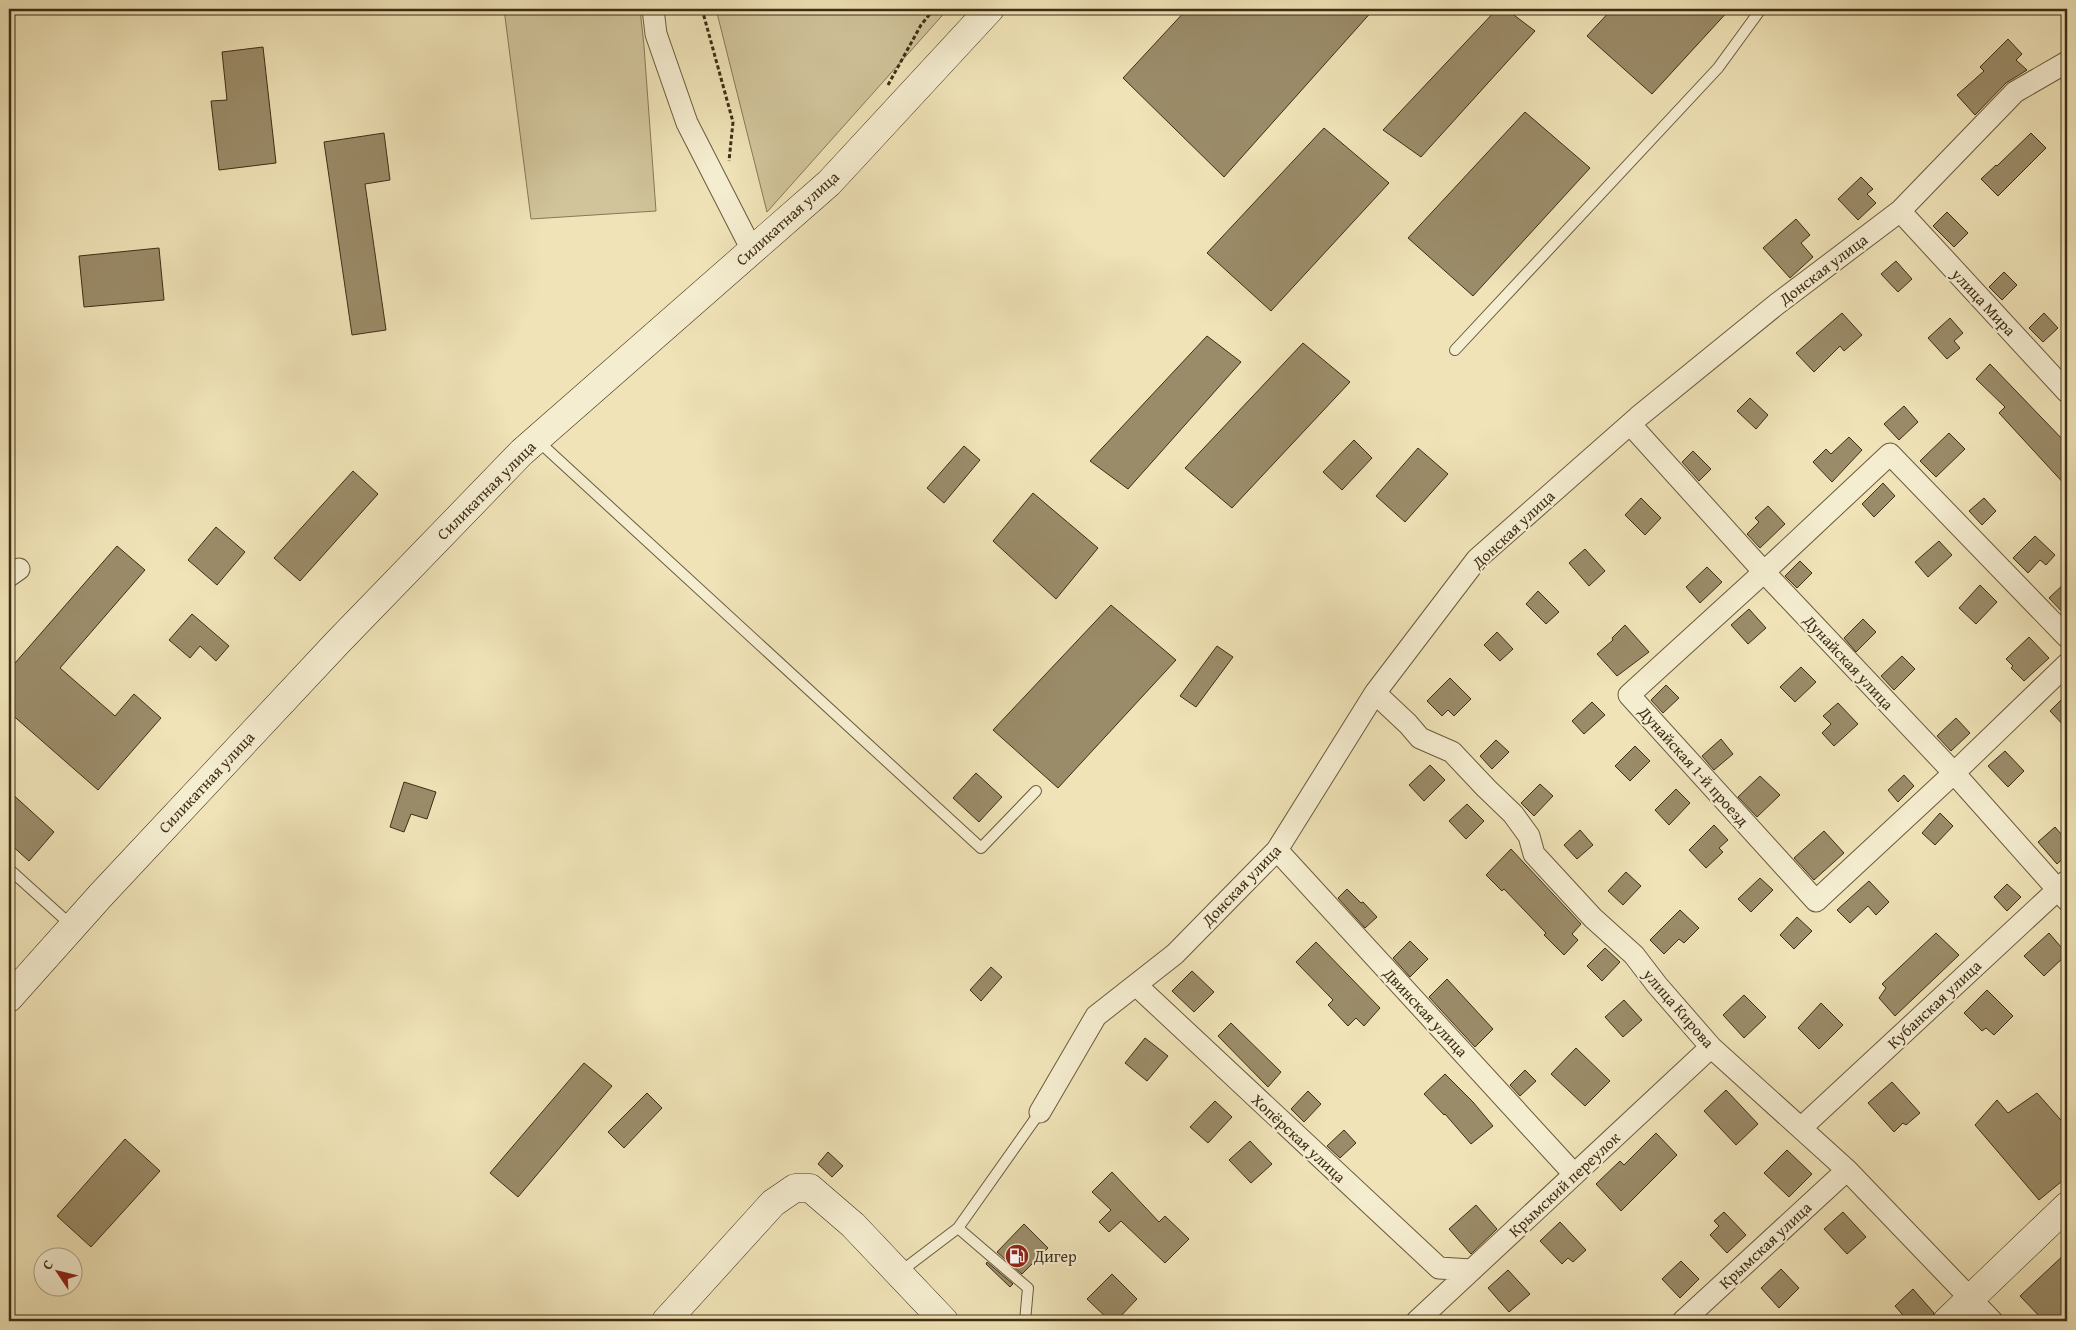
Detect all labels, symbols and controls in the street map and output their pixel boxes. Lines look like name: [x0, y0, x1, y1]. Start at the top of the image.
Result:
street label: Силикатная улица: [730, 165, 844, 271]
street label: Донская улица: [1773, 227, 1873, 311]
street label: улица Мира: [1946, 262, 2022, 342]
street label: Силикатная улица: [431, 435, 541, 545]
street label: Донская улица: [1465, 484, 1560, 574]
street label: Дунайская улица: [1798, 608, 1900, 715]
street label: Дунайская 1-й проезд: [1633, 700, 1755, 832]
street label: Силикатная улица: [152, 725, 260, 838]
street label: Донская улица: [1195, 838, 1287, 932]
street label: Кубанская улица: [1882, 954, 1987, 1054]
street label: Двинская улица: [1377, 961, 1474, 1062]
street label: улица Кирова: [1637, 962, 1721, 1053]
street label: Хопёрская улица: [1247, 1088, 1352, 1188]
street label: Крымский переулок: [1503, 1125, 1626, 1242]
street label: Крымская улица: [1713, 1195, 1817, 1294]
fuel station icon: Дигер: [1004, 1243, 1030, 1269]
place label: Дигер: [1033, 1244, 1077, 1268]
north arrow: [32, 1248, 82, 1298]
text: С: [37, 1255, 58, 1274]

